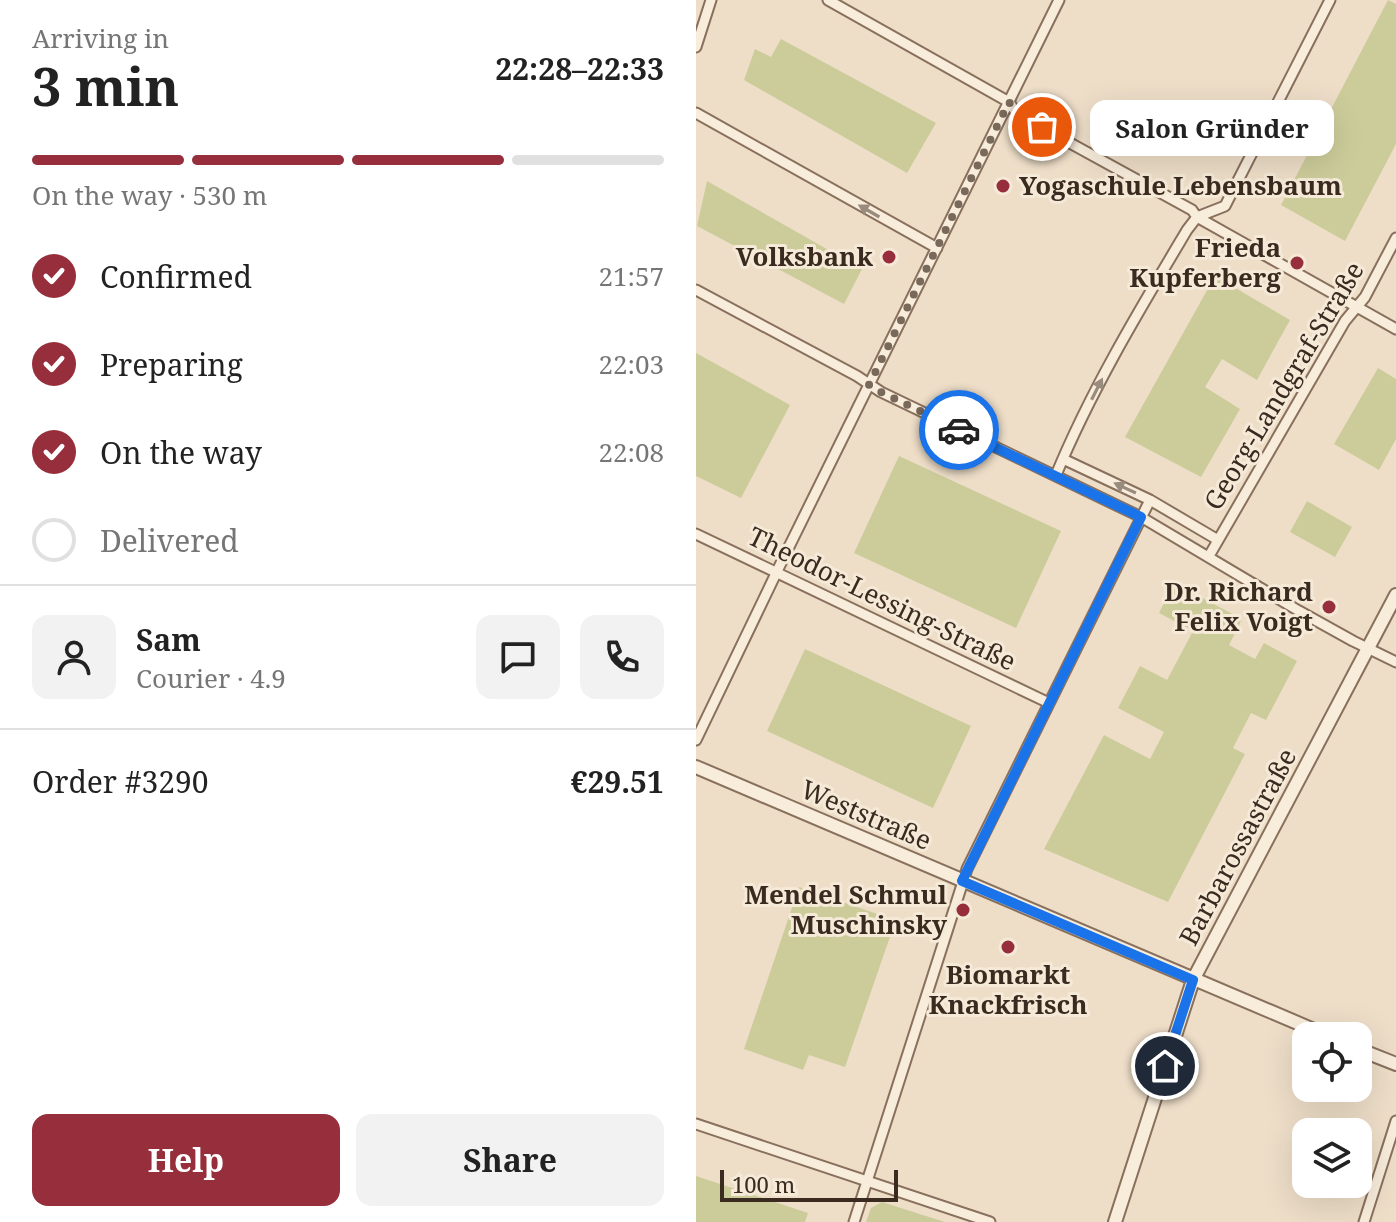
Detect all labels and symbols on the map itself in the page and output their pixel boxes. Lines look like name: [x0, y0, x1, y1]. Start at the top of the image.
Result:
pin: [1008, 93, 1076, 161]
callout: Salon Gründer: [1090, 99, 1334, 155]
place label: Yogaschule Lebensbaum: [1019, 167, 1342, 203]
marker: Yogaschule Lebensbaum: [994, 177, 1012, 195]
one-way arrow: [858, 204, 880, 218]
place label: Frieda Kupferberg: [1129, 229, 1281, 295]
place label: Volksbank: [736, 238, 873, 274]
marker: Volksbank: [880, 248, 898, 266]
marker: Frieda Kupferberg: [1288, 254, 1306, 272]
street label: Georg-Landgraf-Straße: [1195, 255, 1372, 516]
one-way arrow: [1091, 377, 1104, 400]
courier: [919, 390, 999, 470]
one-way arrow: [1113, 481, 1137, 495]
street label: Theodor-Lessing-Straße: [743, 518, 1022, 679]
place label: Dr. Richard Felix Voigt: [1164, 573, 1313, 639]
marker: Dr. Richard Felix Voigt: [1320, 598, 1338, 616]
street label: Barbarossastraße: [1170, 742, 1304, 951]
street label: Weststraße: [796, 770, 937, 858]
place label: Mendel Schmul Muschinsky: [744, 876, 948, 942]
marker: Mendel Schmul Muschinsky: [954, 901, 972, 919]
marker: Biomarkt Knackfrisch: [999, 938, 1017, 956]
place label: Biomarkt Knackfrisch: [928, 956, 1088, 1022]
pin: [1131, 1032, 1199, 1100]
scale bar: [720, 1166, 898, 1202]

